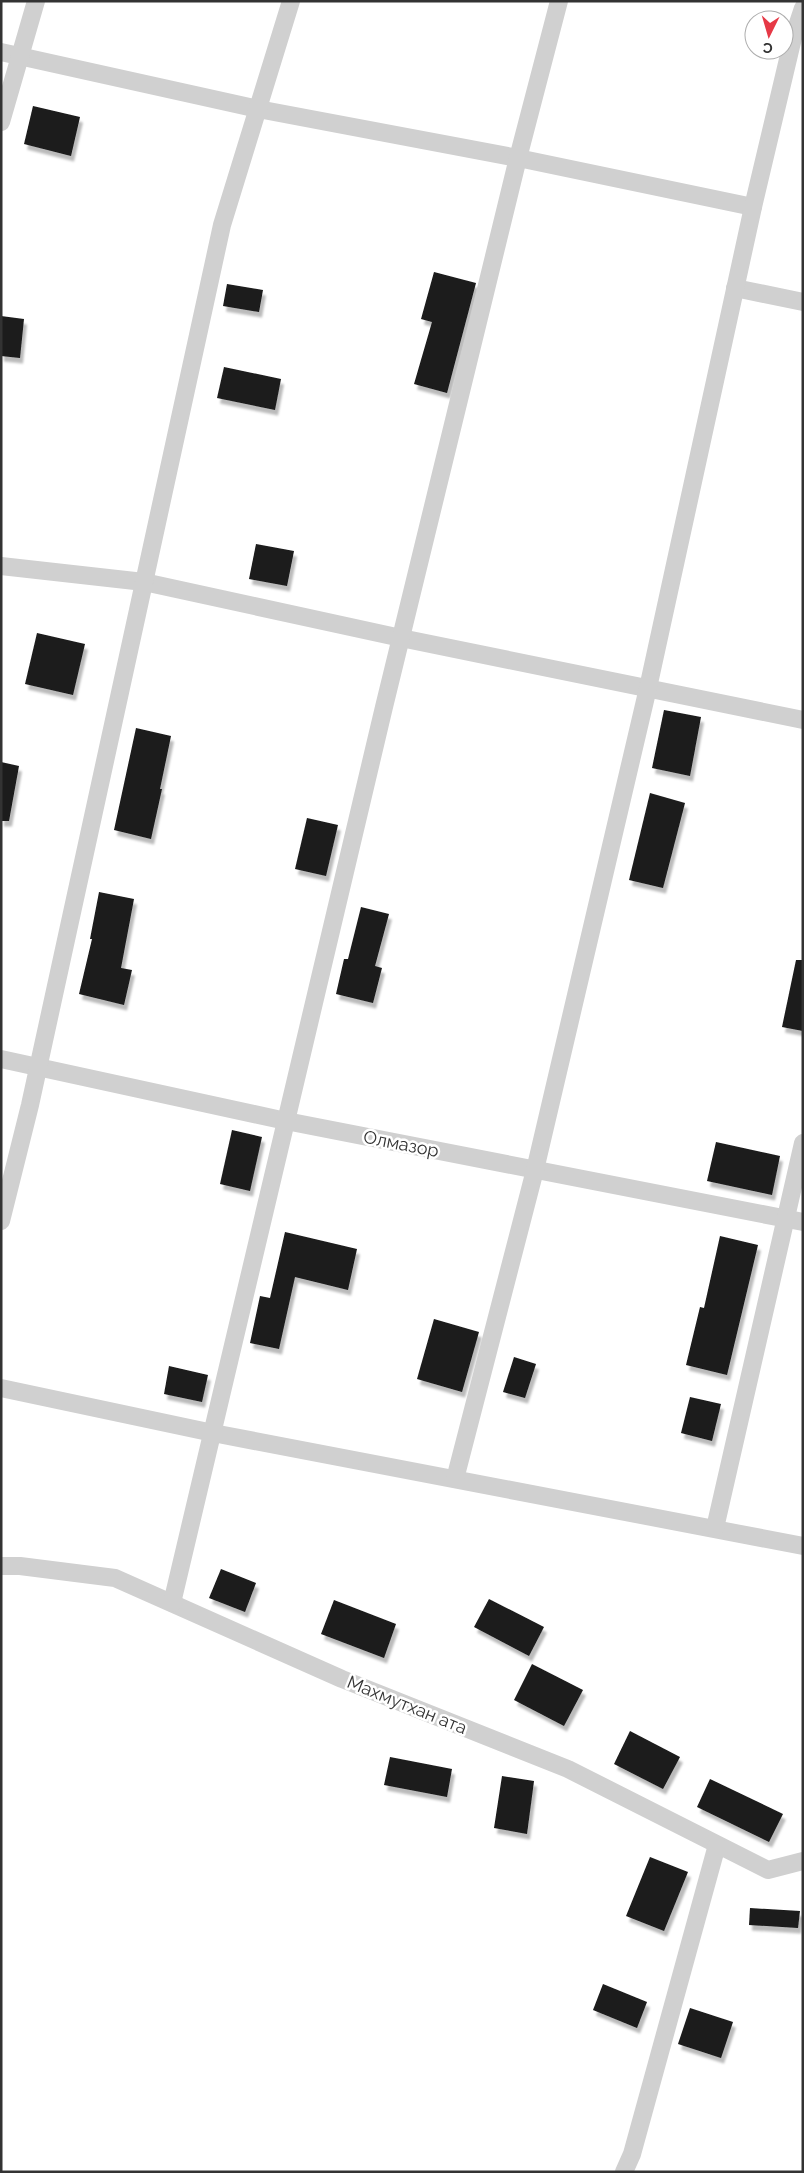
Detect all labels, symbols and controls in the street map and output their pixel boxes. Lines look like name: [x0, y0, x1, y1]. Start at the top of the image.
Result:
north arrow: [744, 10, 794, 60]
text: С: [762, 40, 773, 56]
street label: Олмазор: [362, 1126, 441, 1161]
street label: Махмутхан ата: [344, 1671, 470, 1738]

